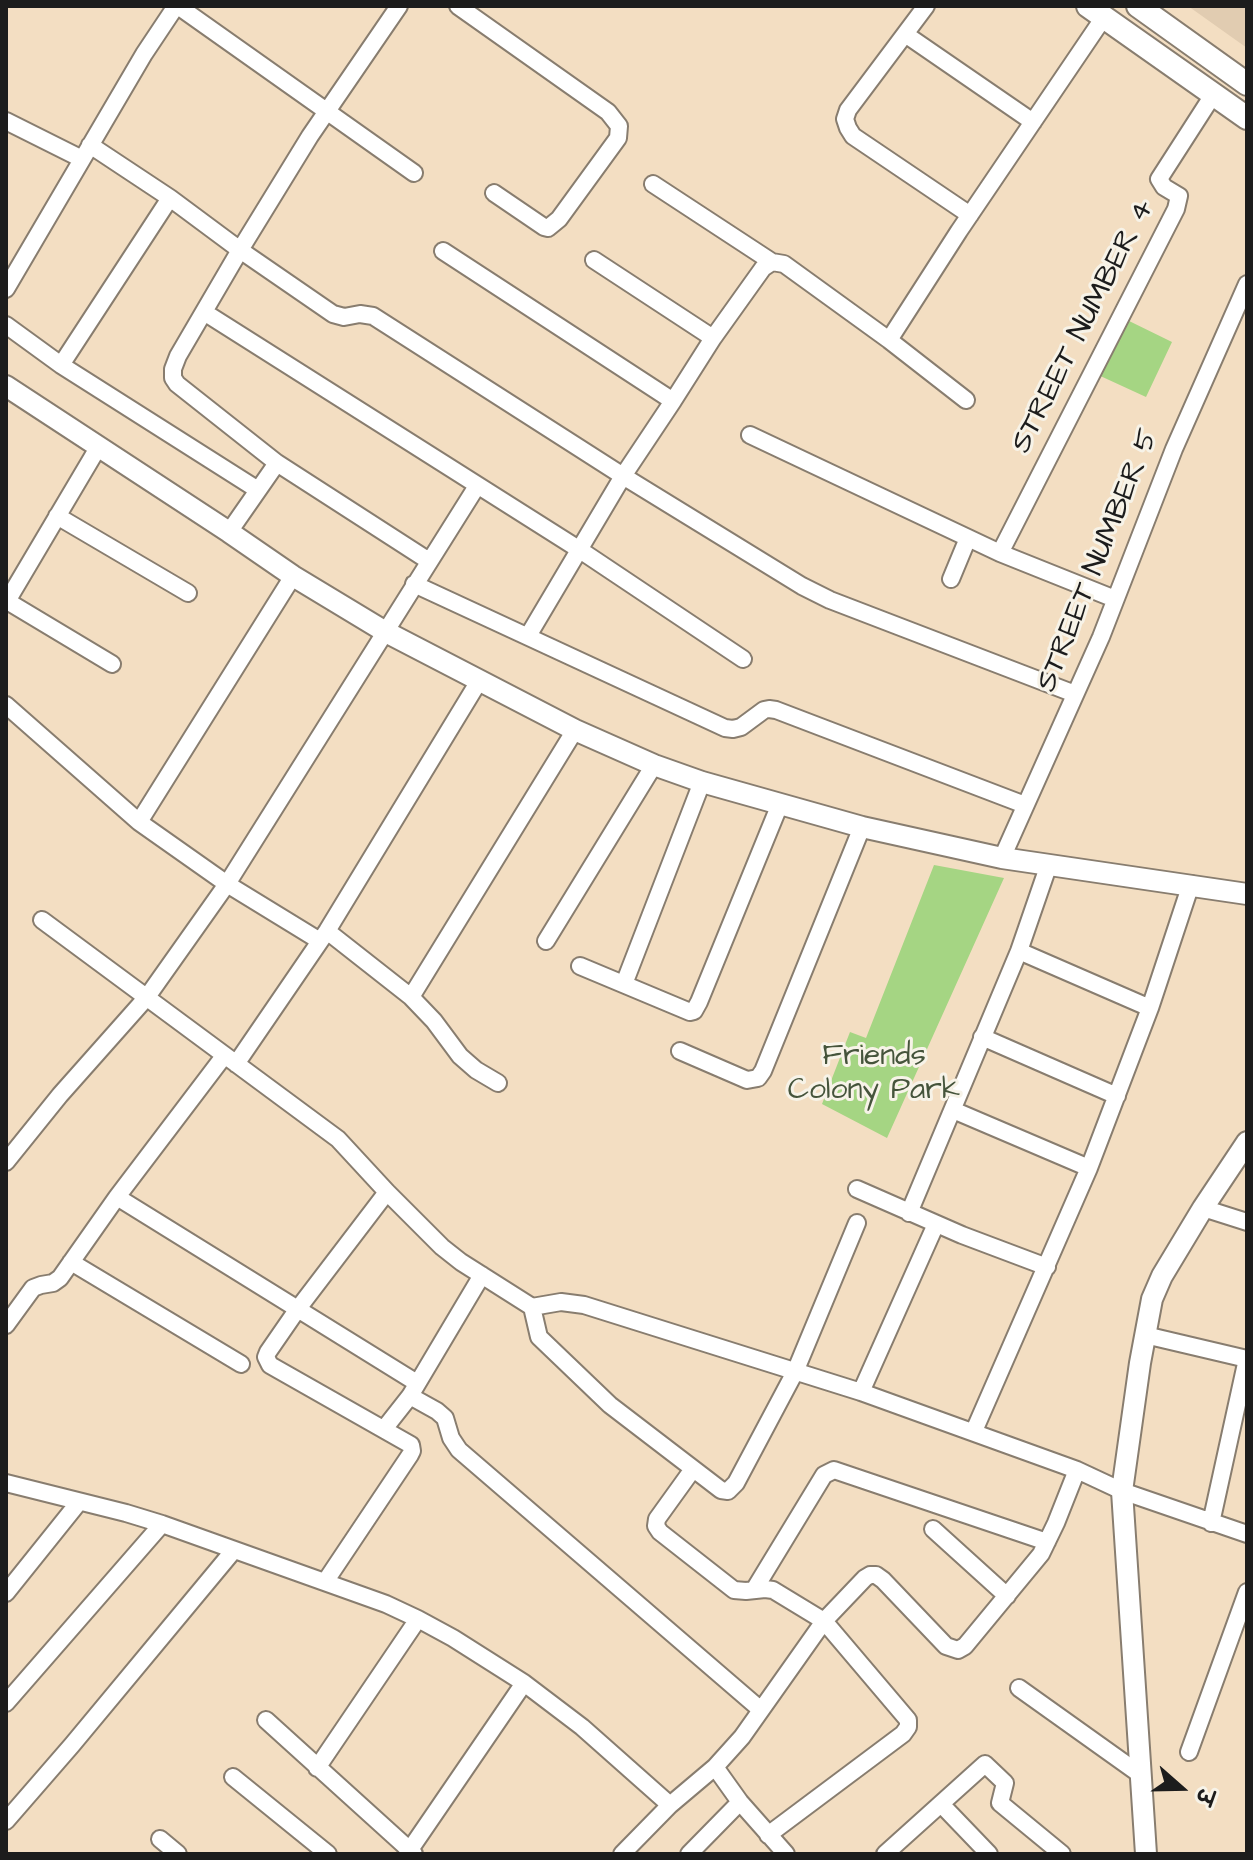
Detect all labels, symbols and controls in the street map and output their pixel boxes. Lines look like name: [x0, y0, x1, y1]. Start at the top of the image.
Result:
street label: STREET NUMBER 4: [1005, 195, 1163, 459]
street label: STREET NUMBER 5: [1030, 425, 1168, 697]
park label: Friends Colony Park: [788, 1040, 960, 1110]
north arrow: [1141, 1748, 1221, 1828]
text: उ: [1187, 1784, 1221, 1809]

